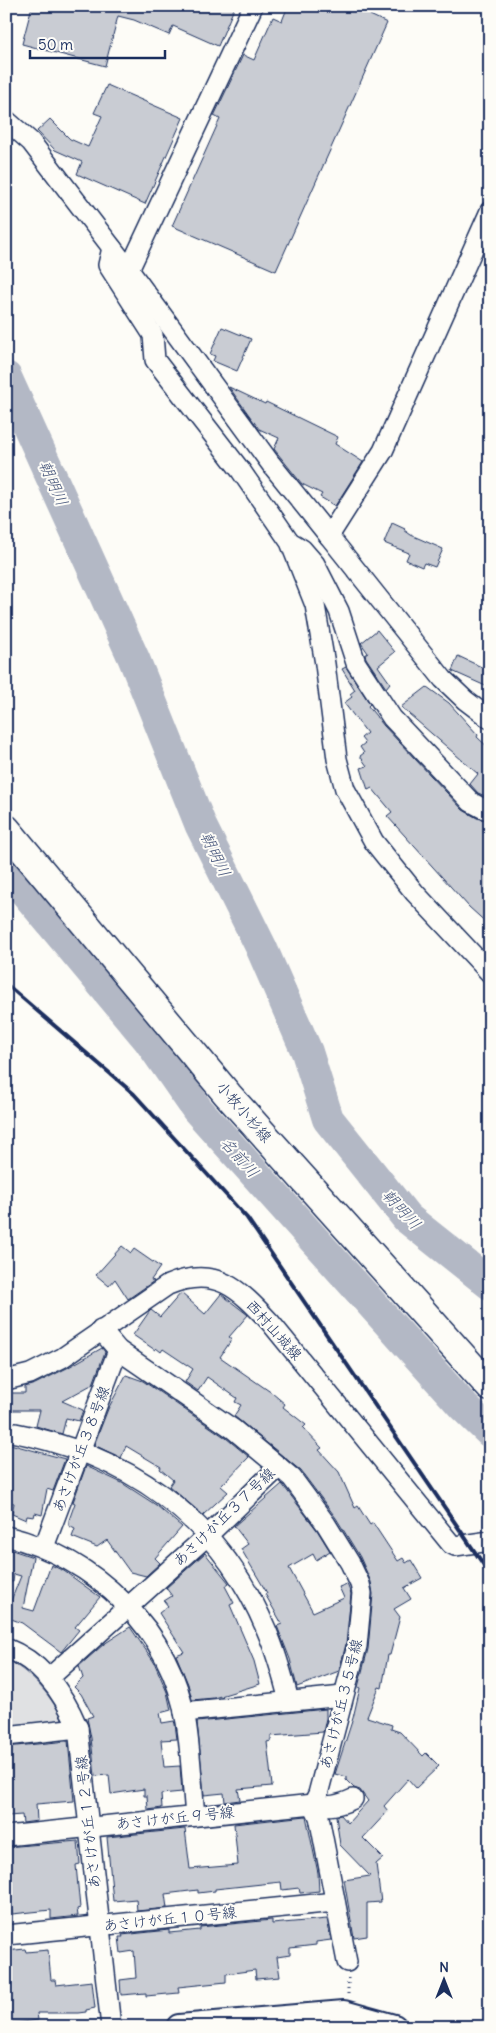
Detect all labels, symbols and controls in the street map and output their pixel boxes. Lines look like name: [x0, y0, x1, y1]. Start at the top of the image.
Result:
scale bar: [30, 28, 165, 60]
text: 50 m: [38, 35, 73, 54]
water label: 朝明川: [35, 457, 73, 509]
water label: 朝明川: [196, 828, 236, 880]
street label: 小牧小杉線: [213, 1077, 276, 1146]
water label: 名前川: [217, 1132, 263, 1182]
water label: 朝明川: [378, 1185, 426, 1233]
street label: 西村山城線: [242, 1295, 307, 1364]
street label: あさけが丘３８号線: [48, 1383, 113, 1515]
street label: あさけが丘３７号線: [169, 1463, 278, 1570]
street label: あさけが丘３５号線: [315, 1637, 366, 1771]
street label: あさけが丘１２号線: [71, 1754, 104, 1890]
street label: あさけが丘９号線: [115, 1802, 235, 1833]
street label: あさけが丘１０号線: [102, 1902, 238, 1935]
north arrow: [418, 1956, 468, 2006]
text: N: [439, 1958, 449, 1976]

